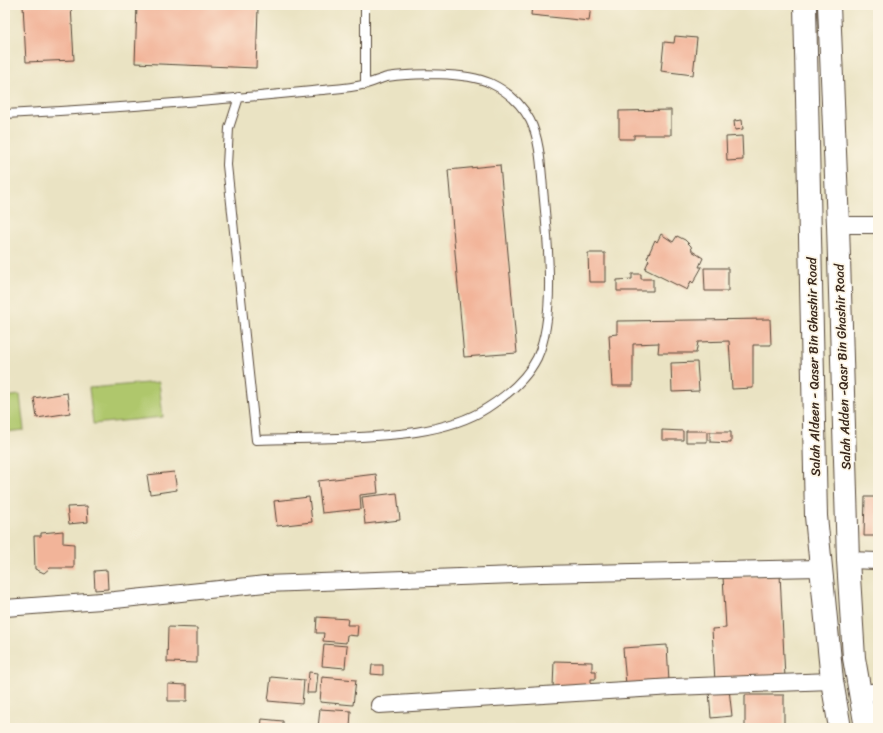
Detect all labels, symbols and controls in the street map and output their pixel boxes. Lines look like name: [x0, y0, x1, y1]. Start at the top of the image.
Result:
street label: Salah Aldeen - Qaser Bin Ghashir Road: [800, 256, 827, 477]
street label: Salah Adden -Qasr Bin Ghashir Road: [827, 263, 858, 470]

